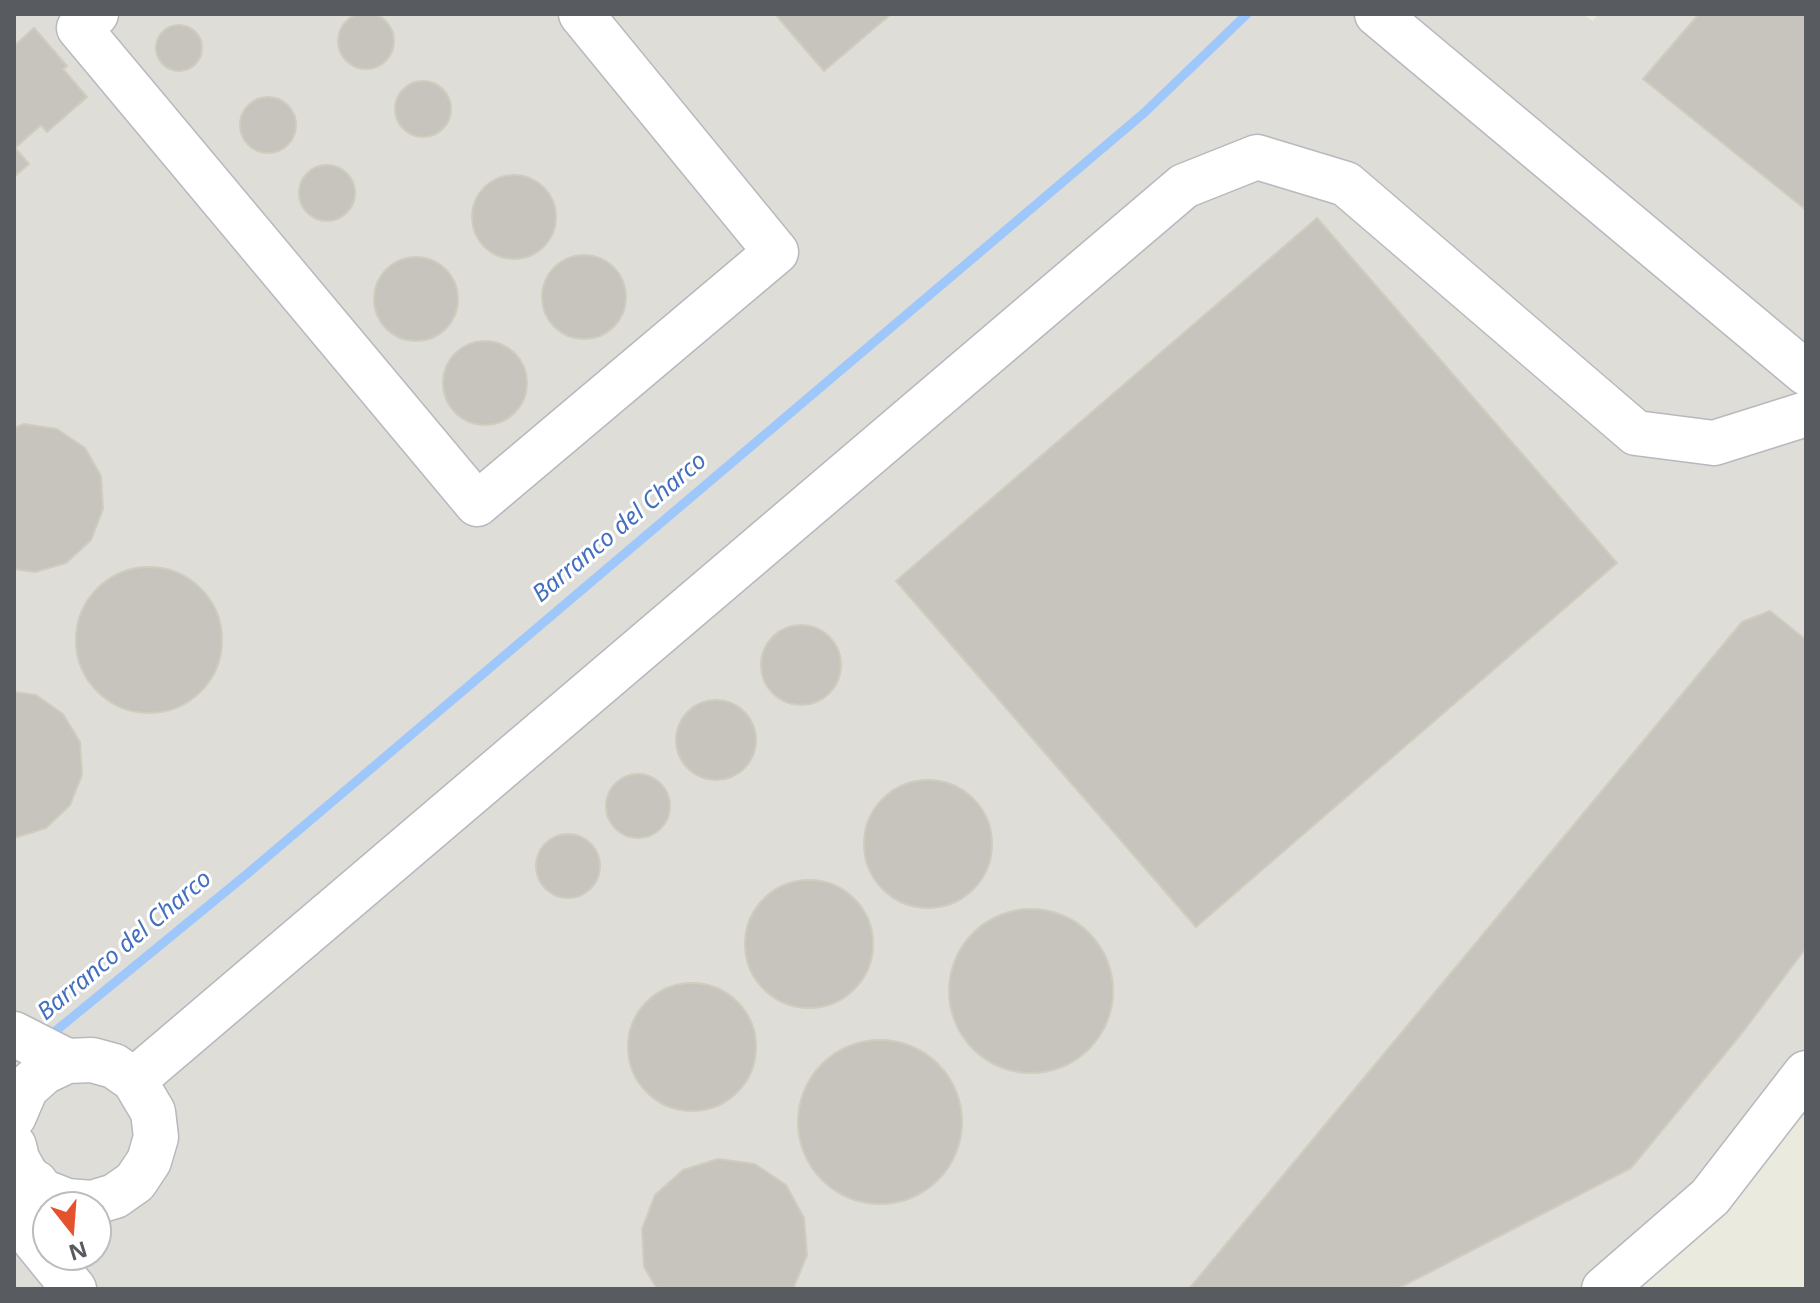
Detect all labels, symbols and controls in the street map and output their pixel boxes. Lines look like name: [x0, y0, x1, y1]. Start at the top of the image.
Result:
water label: Barranco del Charco: [527, 447, 713, 609]
water label: Barranco del Charco: [32, 865, 218, 1027]
north arrow: [32, 1191, 112, 1271]
text: N: [65, 1235, 91, 1269]

